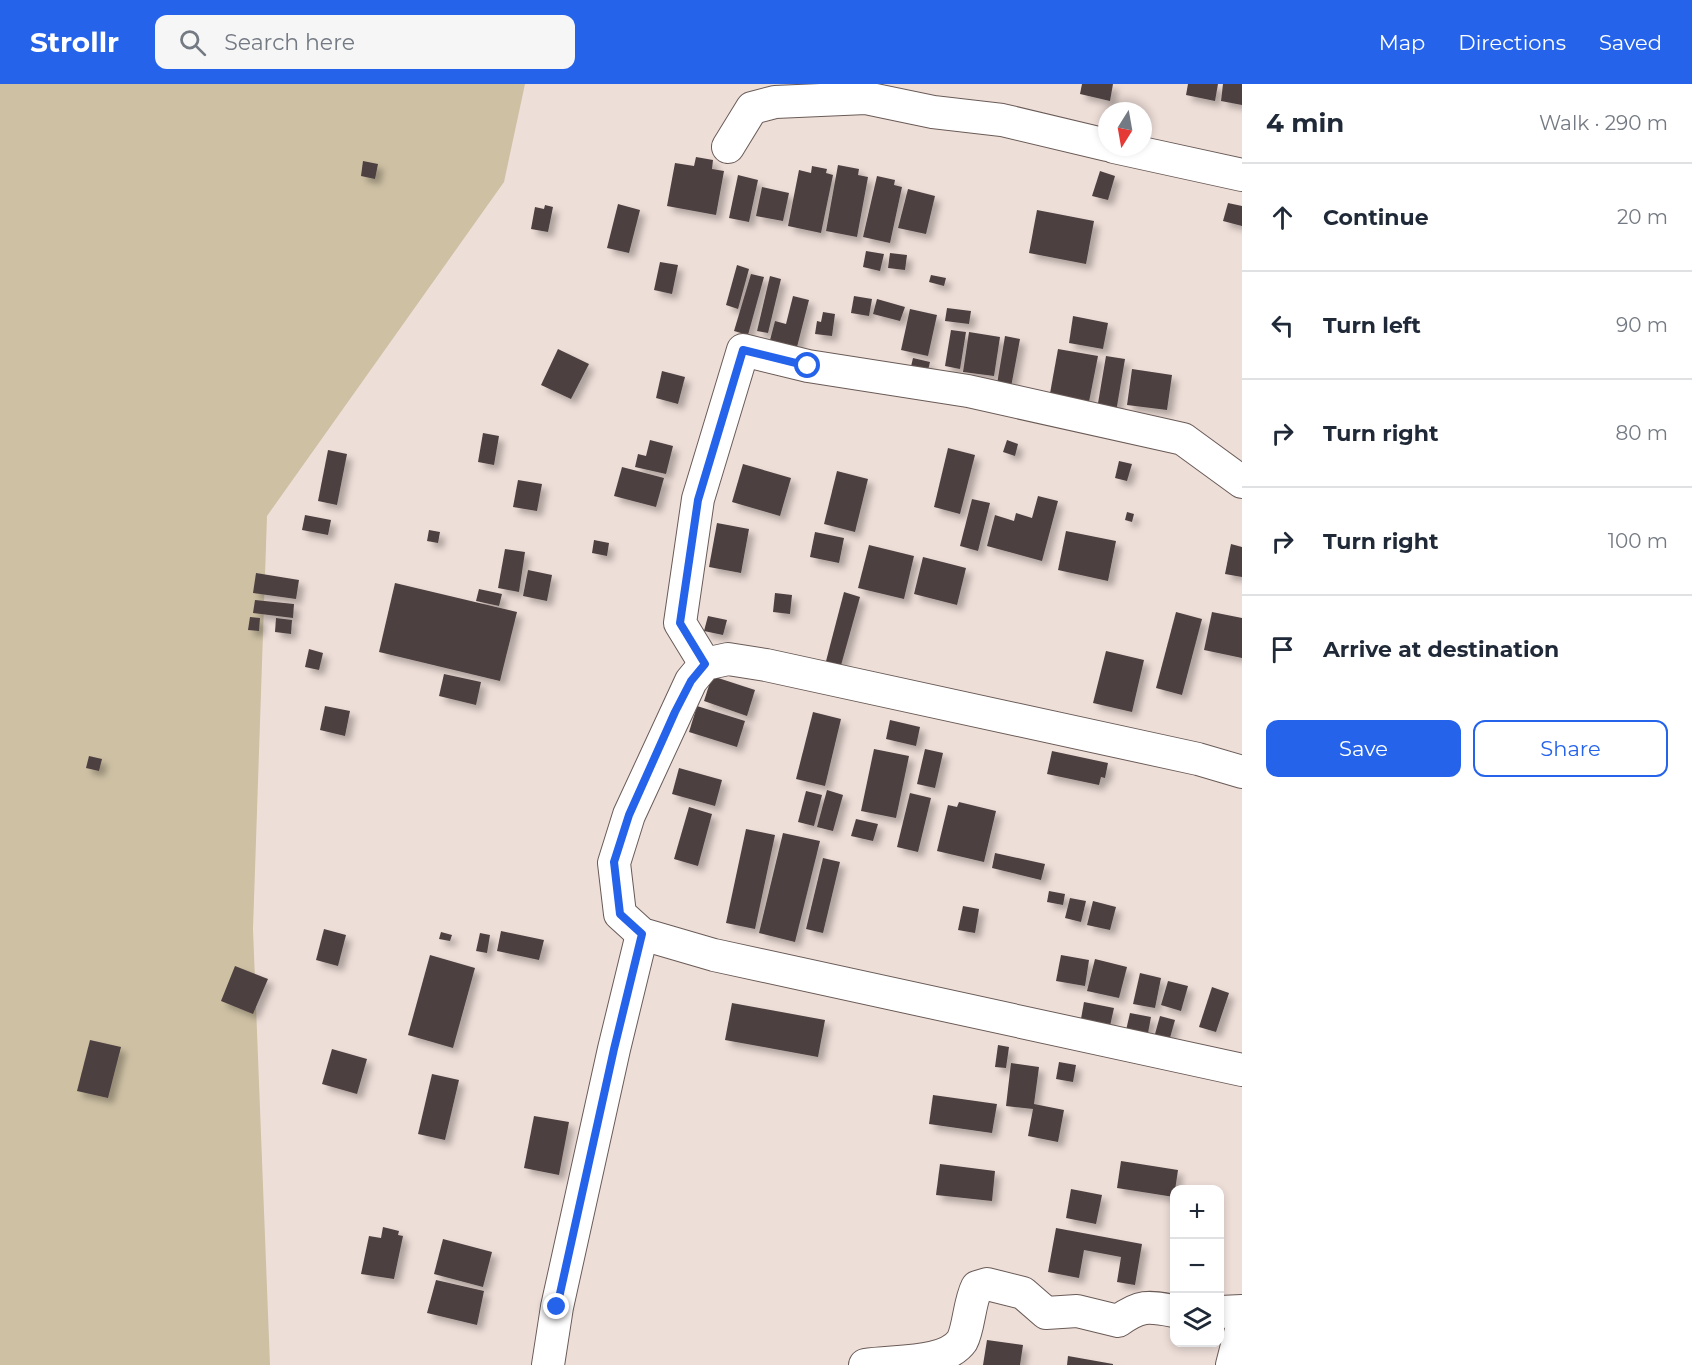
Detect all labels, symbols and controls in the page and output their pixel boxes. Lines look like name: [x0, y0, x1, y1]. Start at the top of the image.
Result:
search box: [155, 15, 575, 69]
text: Strollr: [30, 25, 119, 59]
icon: search: [176, 26, 209, 59]
text: Search here: [224, 29, 355, 56]
text: Map: [1379, 30, 1425, 55]
text: Directions: [1458, 30, 1566, 55]
text: Saved: [1599, 30, 1662, 55]
north arrow: [1098, 102, 1152, 156]
text: 4 min: [1266, 107, 1344, 139]
text: Walk · 290 m: [1539, 111, 1668, 135]
icon: ahead: [1266, 201, 1299, 234]
text: Continue: [1323, 204, 1429, 231]
text: 20 m: [1617, 205, 1668, 229]
icon: left: [1266, 309, 1299, 342]
text: Turn left: [1323, 312, 1421, 339]
text: 90 m: [1616, 313, 1668, 337]
route start: [794, 352, 820, 378]
icon: right: [1266, 417, 1299, 450]
text: Turn right: [1323, 420, 1438, 447]
text: 80 m: [1616, 421, 1668, 445]
icon: right: [1266, 525, 1299, 558]
text: Turn right: [1323, 528, 1438, 555]
text: 100 m: [1608, 529, 1668, 553]
icon: arrive: [1266, 633, 1299, 666]
text: Arrive at destination: [1323, 636, 1559, 663]
button: Save: [1266, 720, 1461, 777]
button: Share: [1473, 720, 1668, 777]
map controls: [1170, 1185, 1224, 1347]
button: +: [1170, 1185, 1224, 1239]
button: −: [1170, 1239, 1224, 1293]
route end: [543, 1293, 569, 1319]
button: layers: [1170, 1293, 1224, 1347]

